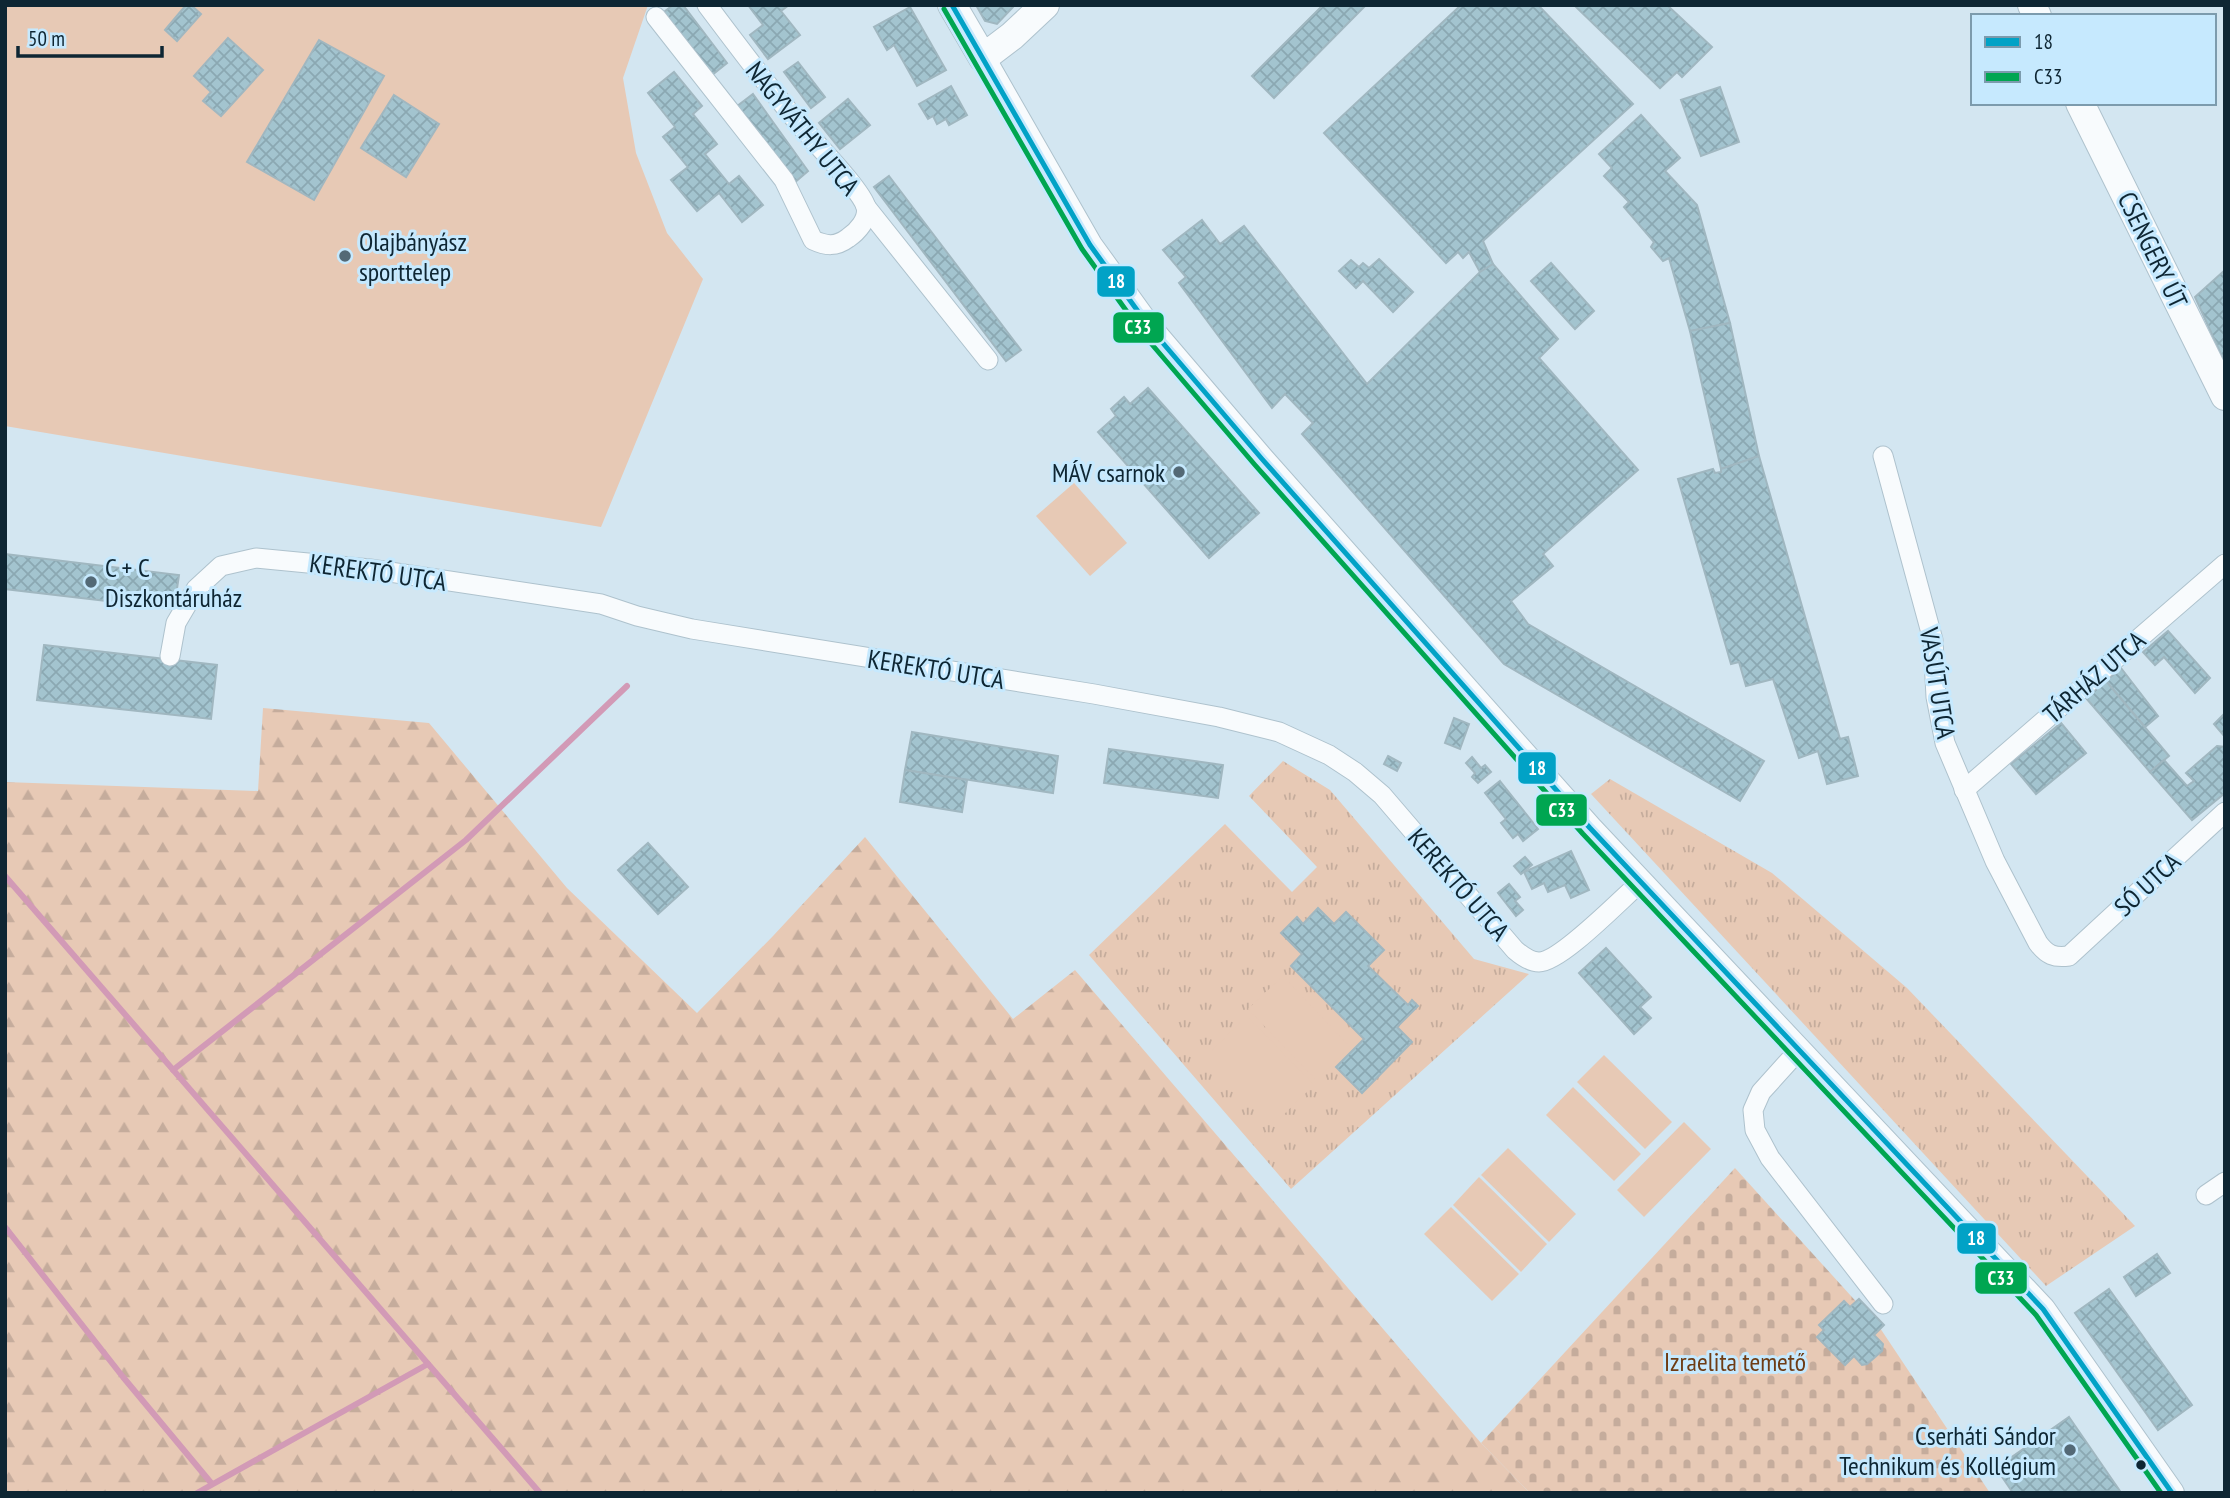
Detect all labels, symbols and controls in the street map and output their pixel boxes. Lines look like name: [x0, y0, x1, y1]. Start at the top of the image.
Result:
scale bar: [18, 14, 161, 58]
legend: [1971, 14, 2216, 105]
text: 50 m: [28, 25, 65, 52]
text: 18: [2034, 28, 2053, 55]
street label: NAGYVÁTHY UTCA: [739, 55, 867, 202]
text: C33: [2034, 63, 2063, 90]
street label: CSENGERY ÚT: [2111, 186, 2195, 314]
place label: Olajbányász sporttelep: [359, 225, 467, 288]
marker: Olajbányász sporttelep: [337, 248, 353, 264]
line badge: 18: [1096, 265, 1136, 298]
text: 18: [1107, 269, 1125, 293]
line badge: C33: [1112, 311, 1165, 344]
text: C33: [1125, 315, 1151, 339]
place label: MÁV csarnok: [1052, 456, 1165, 489]
marker: MÁV csarnok: [1171, 464, 1187, 480]
street label: KEREKTÓ UTCA: [307, 546, 449, 598]
place label: C + C Diszkontáruház: [105, 551, 242, 614]
marker: C + C Diszkontáruház: [83, 574, 99, 590]
street label: TÁRHÁZ UTCA: [2036, 623, 2152, 730]
street label: VASÚT UTCA: [1913, 624, 1963, 742]
street label: KEREKTÓ UTCA: [865, 642, 1007, 696]
line badge: 18: [1517, 751, 1557, 785]
text: 18: [1528, 756, 1546, 780]
line badge: C33: [1535, 793, 1588, 827]
text: C33: [1549, 798, 1575, 822]
street label: KEREKTÓ UTCA: [1401, 821, 1517, 947]
street label: SÓ UTCA: [2107, 845, 2188, 923]
line badge: 18: [1956, 1222, 1997, 1255]
text: 18: [1967, 1226, 1985, 1250]
line badge: C33: [1974, 1261, 2028, 1295]
text: C33: [1988, 1266, 2014, 1290]
park label: Izraelita temető: [1664, 1345, 1806, 1378]
place label: Cserháti Sándor Technikum és Kollégium: [1839, 1419, 2056, 1482]
marker: Cserháti Sándor Technikum és Kollégium: [2062, 1442, 2078, 1458]
unlabelled marker: [2134, 1458, 2148, 1472]

